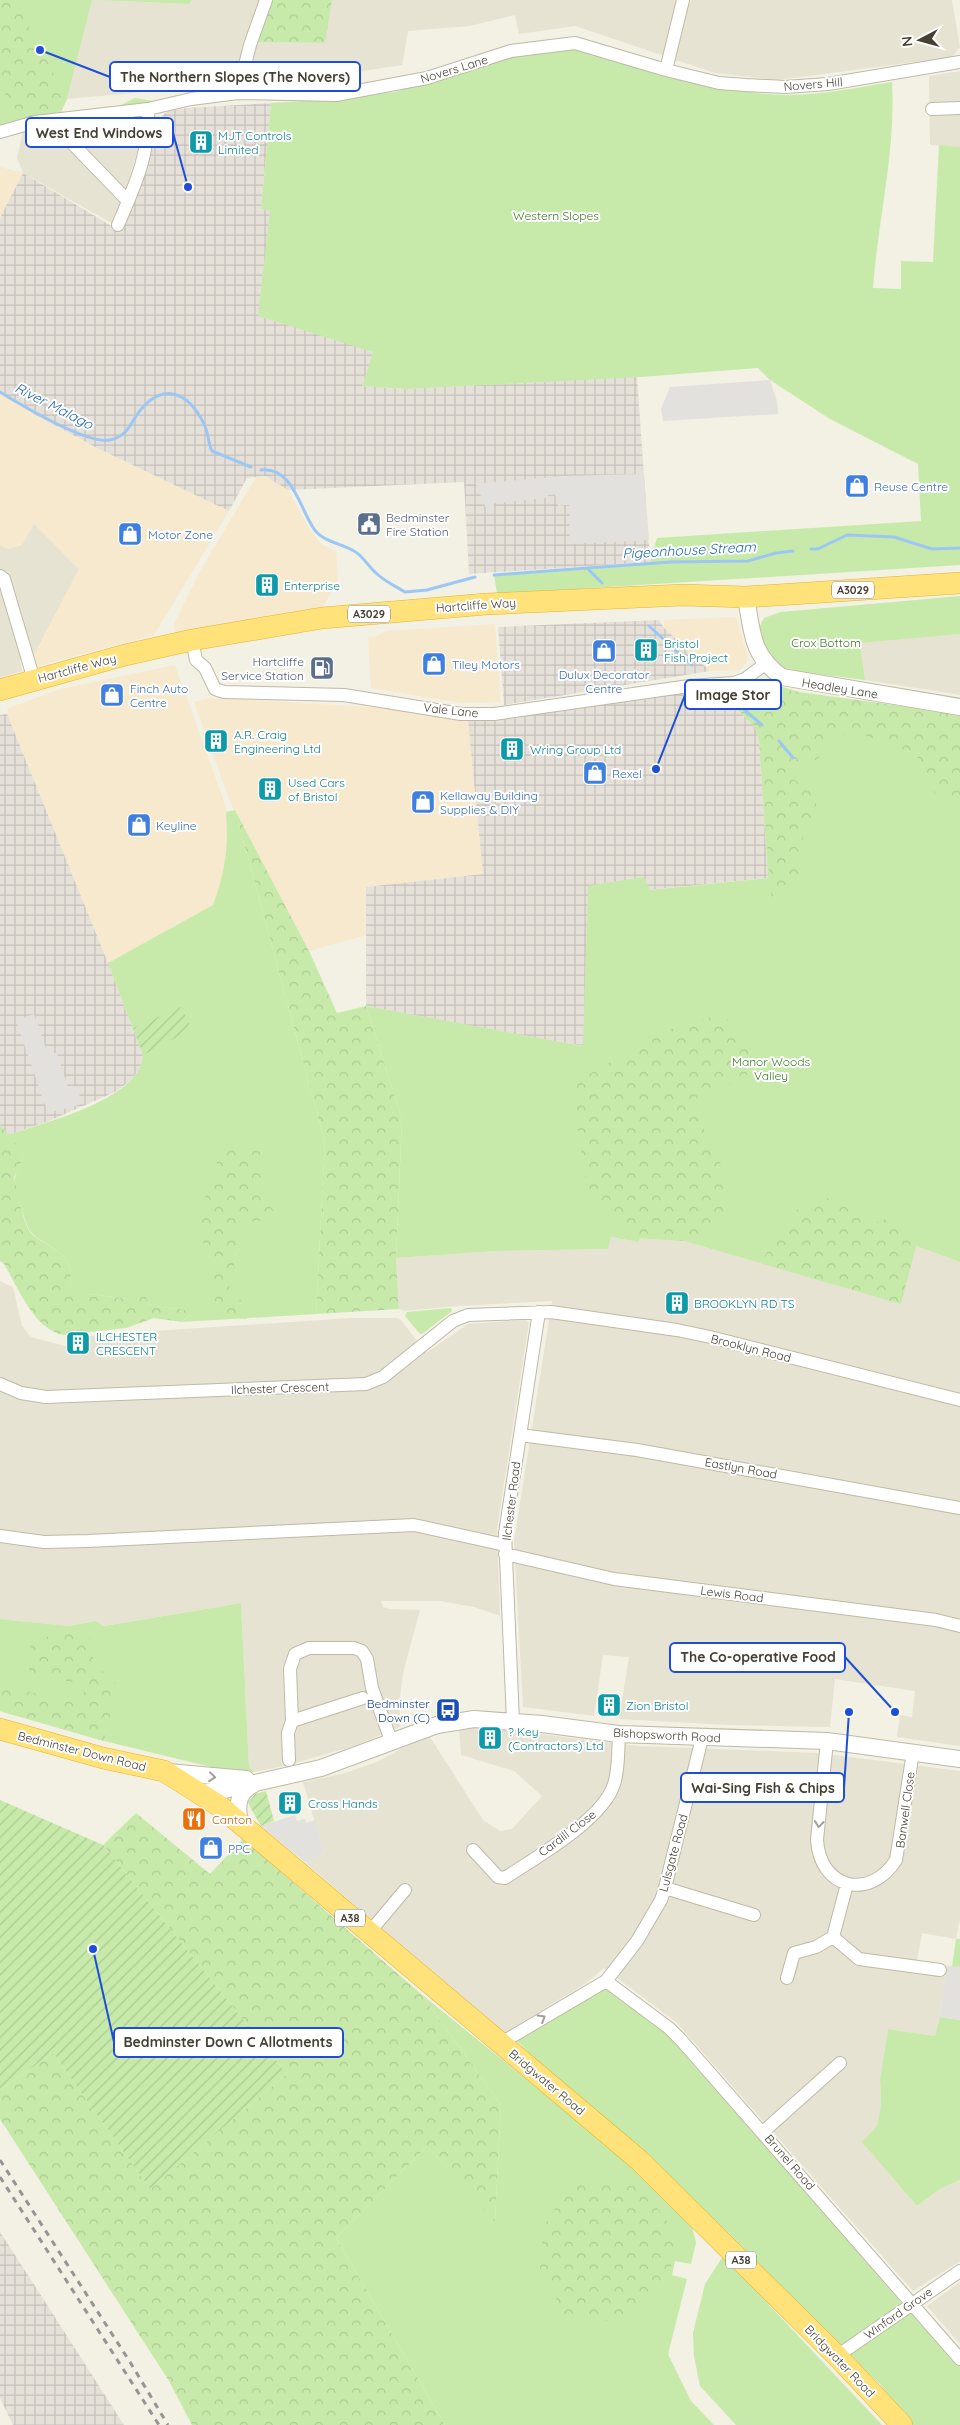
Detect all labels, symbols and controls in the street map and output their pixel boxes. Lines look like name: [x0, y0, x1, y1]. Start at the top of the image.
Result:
north arrow: [895, 15, 945, 65]
text: N: [898, 35, 917, 47]
street label: Novers Lane: [418, 52, 490, 86]
callout: The Northern Slopes (The Novers): [110, 62, 360, 91]
text: The Northern Slopes (The Novers): [120, 68, 350, 86]
street label: Novers Hill: [783, 74, 843, 94]
callout: West End Windows: [26, 118, 173, 147]
text: West End Windows: [36, 124, 163, 142]
place label: MJT Controls Limited: [218, 128, 292, 157]
building icon: MJT Controls Limited: [188, 129, 214, 155]
park label: Western Slopes: [513, 208, 599, 223]
water label: River Malago: [12, 379, 97, 434]
shop icon: Reuse Centre: [844, 473, 870, 499]
place label: Reuse Centre: [874, 479, 948, 494]
place label: Bedminster Fire Station: [386, 510, 450, 539]
public building icon: Bedminster Fire Station: [356, 511, 382, 537]
shop icon: Motor Zone: [117, 521, 143, 547]
place label: Motor Zone: [148, 527, 213, 542]
water label: Pigeonhouse Stream: [622, 537, 757, 562]
building icon: Enterprise: [254, 572, 280, 598]
place label: Enterprise: [284, 578, 340, 593]
road number: A3029: [832, 582, 874, 598]
street label: Hartcliffe Way: [435, 595, 517, 615]
road number: A3029: [348, 606, 390, 622]
park label: Crox Bottom: [791, 635, 861, 650]
place label: Bristol Fish Project: [664, 636, 728, 665]
building icon: Bristol Fish Project: [633, 637, 659, 663]
shop icon: Dulux Decorator Centre: [591, 638, 617, 664]
street label: Hartcliffe Way: [36, 650, 118, 686]
shop icon: Tiley Motors: [421, 651, 447, 677]
place label: Hartcliffe Service Station: [221, 654, 304, 683]
fuel station icon: Hartcliffe Service Station: [309, 655, 335, 681]
place label: Tiley Motors: [452, 657, 520, 672]
place label: Dulux Decorator Centre: [559, 667, 650, 696]
street label: Headley Lane: [801, 675, 879, 701]
callout: Image Stor: [685, 680, 781, 709]
place label: Finch Auto Centre: [130, 681, 188, 710]
shop icon: Finch Auto Centre: [99, 682, 125, 708]
text: Image Stor: [695, 686, 771, 704]
street label: Vale Lane: [423, 700, 479, 720]
place label: A.R. Craig Engineering Ltd: [234, 727, 321, 756]
building icon: A.R. Craig Engineering Ltd: [203, 728, 229, 754]
building icon: Wring Group Ltd: [499, 736, 525, 762]
place label: Wring Group Ltd: [530, 742, 621, 757]
shop icon: Rexel: [582, 760, 608, 786]
place label: Rexel: [612, 766, 642, 781]
place label: Used Cars of Bristol: [288, 775, 345, 804]
building icon: Used Cars of Bristol: [257, 776, 283, 802]
place label: Kellaway Building Supplies & DIY: [440, 788, 538, 817]
shop icon: Kellaway Building Supplies & DIY: [410, 789, 436, 815]
shop icon: Keyline: [126, 812, 152, 838]
place label: Keyline: [156, 818, 197, 833]
park label: Manor Woods Valley: [732, 1054, 810, 1083]
building icon: BROOKLYN RD TS: [664, 1290, 690, 1316]
place label: BROOKLYN RD TS: [694, 1296, 795, 1311]
place label: ILCHESTER CRESCENT: [96, 1329, 157, 1358]
building icon: ILCHESTER CRESCENT: [65, 1330, 91, 1356]
street label: Brooklyn Road: [709, 1331, 793, 1365]
street label: Ilchester Crescent: [231, 1379, 329, 1397]
street label: Eastlyn Road: [704, 1454, 778, 1482]
street label: Ilchester Road: [499, 1461, 523, 1541]
street label: Lewis Road: [700, 1583, 764, 1605]
callout: The Co-operative Food: [670, 1643, 845, 1672]
text: The Co-operative Food: [680, 1648, 836, 1666]
building icon: Zion Bristol: [596, 1692, 622, 1718]
place label: Bedminster Down (C): [367, 1696, 430, 1725]
bus stop icon: Bedminster Down (C): [435, 1697, 461, 1723]
place label: Zion Bristol: [626, 1698, 688, 1713]
place label: ? Key (Contractors) Ltd: [508, 1724, 603, 1753]
building icon: ? Key (Contractors) Ltd: [477, 1725, 503, 1751]
street label: Bishopsworth Road: [613, 1725, 721, 1745]
street label: Bedminster Down Road: [16, 1728, 148, 1774]
one-way arrow: [209, 1771, 217, 1782]
street label: Banwell Close: [892, 1771, 918, 1849]
callout: Wai-Sing Fish & Chips: [681, 1773, 844, 1802]
text: Wai-Sing Fish & Chips: [691, 1779, 835, 1797]
building icon: Cross Hands: [277, 1790, 303, 1816]
place label: Cross Hands: [308, 1796, 378, 1811]
restaurant icon: Canton: [181, 1806, 207, 1832]
street label: Cardill Close: [535, 1806, 599, 1860]
place label: Canton: [212, 1812, 252, 1827]
street label: Lulsgate Road: [655, 1812, 691, 1894]
one-way arrow: [814, 1821, 825, 1829]
shop icon: PPC: [198, 1835, 224, 1861]
place label: PPC: [228, 1841, 250, 1856]
road number: A38: [335, 1910, 365, 1926]
one-way arrow: [537, 2014, 546, 2024]
callout: Bedminster Down C Allotments: [114, 2028, 343, 2057]
text: Bedminster Down C Allotments: [123, 2033, 333, 2051]
street label: Bridgwater Road: [506, 2046, 588, 2118]
street label: Brunel Road: [762, 2131, 818, 2193]
road number: A38: [726, 2252, 756, 2268]
street label: Winford Grove: [861, 2284, 935, 2342]
street label: Bridgwater Road: [802, 2322, 878, 2400]

